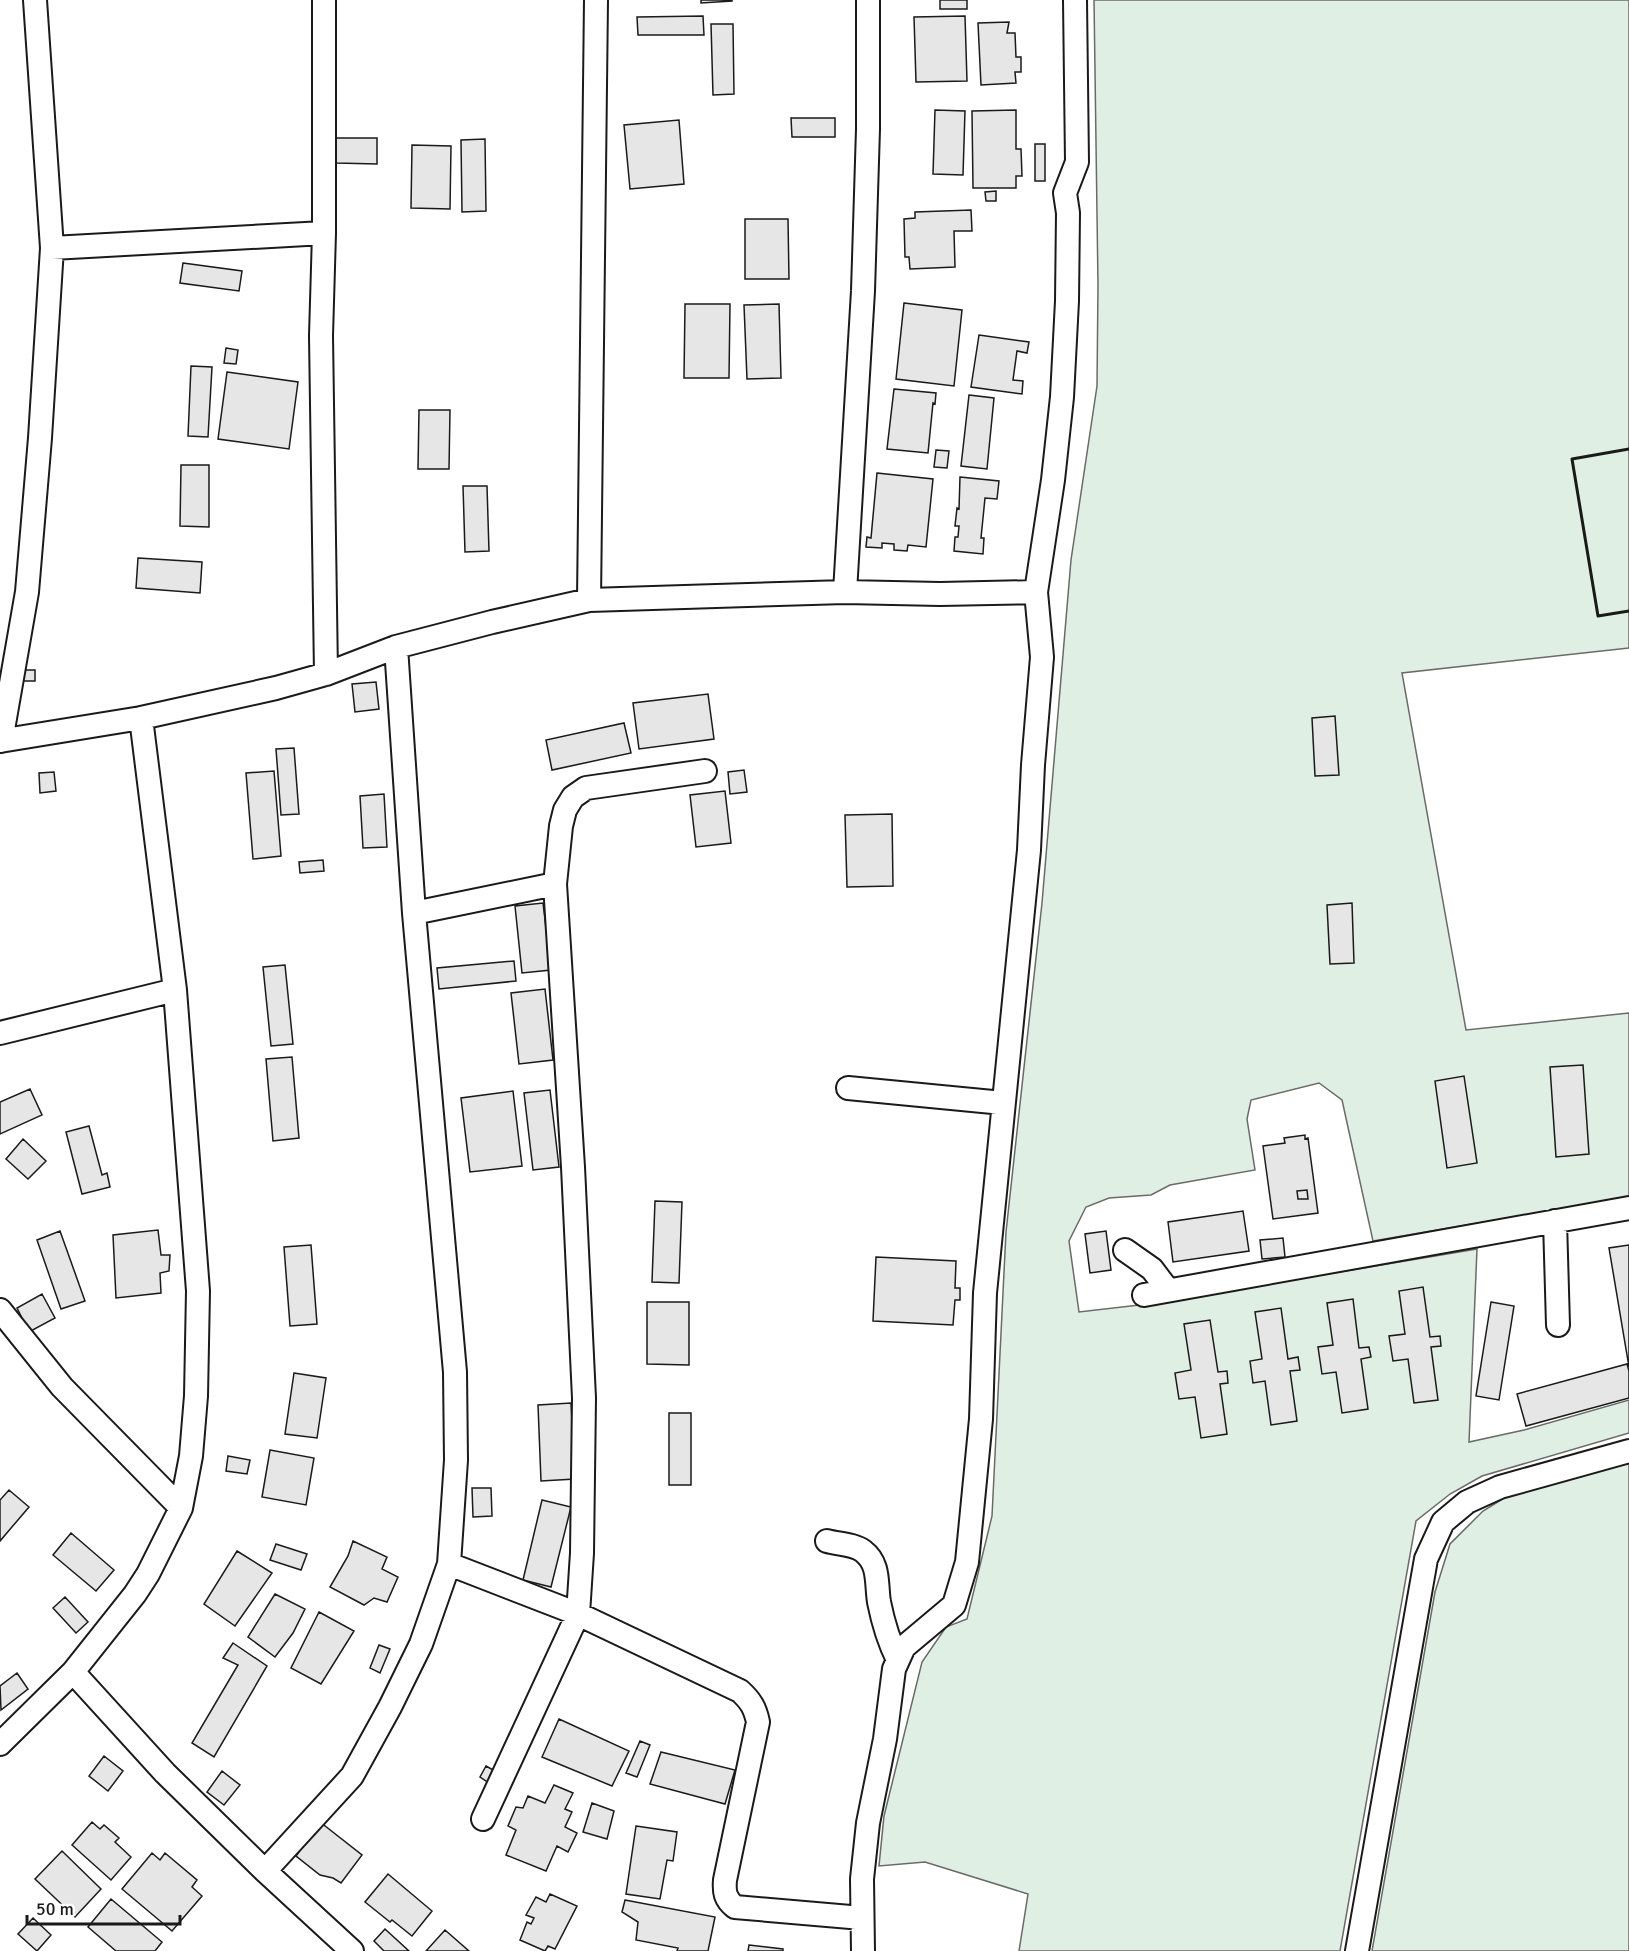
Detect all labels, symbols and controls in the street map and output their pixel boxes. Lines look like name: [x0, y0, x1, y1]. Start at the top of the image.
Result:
scale bar: [27, 1888, 180, 1926]
text: 50 m: [36, 1898, 74, 1920]

